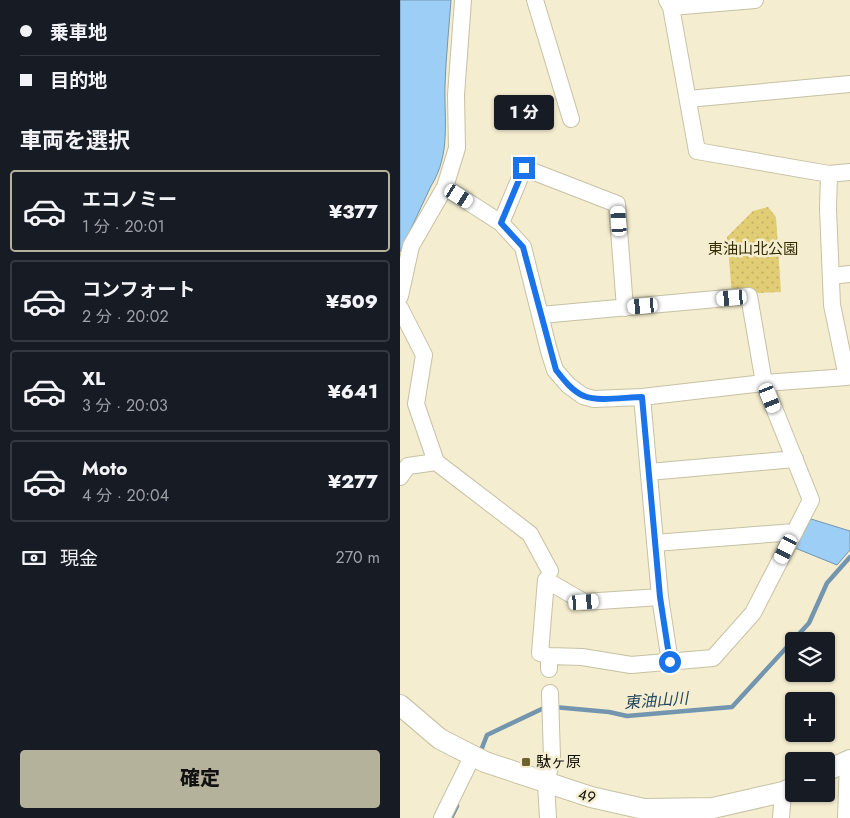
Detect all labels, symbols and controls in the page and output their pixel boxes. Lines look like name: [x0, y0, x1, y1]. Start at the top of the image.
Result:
text: 乗車地: [50, 19, 107, 46]
text: 目的地: [50, 67, 107, 94]
callout: 1 分: [494, 96, 554, 130]
text: 1 分: [509, 101, 539, 124]
text: 車両を選択: [20, 124, 130, 156]
route end: [513, 157, 535, 179]
car: [442, 182, 475, 210]
text: エコノミー: [82, 186, 177, 213]
icon: car: [22, 189, 67, 234]
text: ¥377: [329, 198, 378, 225]
car: [610, 206, 627, 236]
text: 1 分 · 20:01: [82, 215, 165, 238]
park label: 東油山北公園: [708, 238, 798, 260]
text: コンフォート: [82, 276, 195, 303]
icon: car: [22, 279, 67, 324]
text: ¥509: [326, 288, 378, 315]
car: [716, 289, 747, 307]
car: [627, 297, 658, 315]
text: 2 分 · 20:02: [82, 305, 169, 328]
text: XL: [82, 365, 105, 392]
icon: car: [22, 369, 67, 414]
text: ¥641: [328, 378, 378, 405]
car: [757, 381, 782, 415]
text: 3 分 · 20:03: [82, 394, 168, 417]
text: Moto: [82, 455, 127, 482]
icon: car: [22, 459, 67, 504]
text: ¥277: [328, 468, 378, 495]
text: 4 分 · 20:04: [82, 484, 169, 507]
car: [772, 532, 799, 566]
icon: cash: [20, 544, 48, 572]
text: 現金: [60, 545, 98, 572]
text: 270 m: [336, 546, 380, 569]
car: [568, 593, 599, 611]
map controls: [785, 632, 835, 802]
button: layers: [785, 632, 835, 682]
route start: [659, 651, 681, 673]
water label: 東油山川: [623, 687, 691, 714]
button: +: [785, 692, 835, 742]
button: 確定: [20, 750, 380, 808]
place label: 駄ヶ原: [536, 751, 581, 773]
button: −: [785, 752, 835, 802]
marker: 駄ヶ原: [520, 756, 532, 768]
street label: 49: [576, 783, 598, 809]

